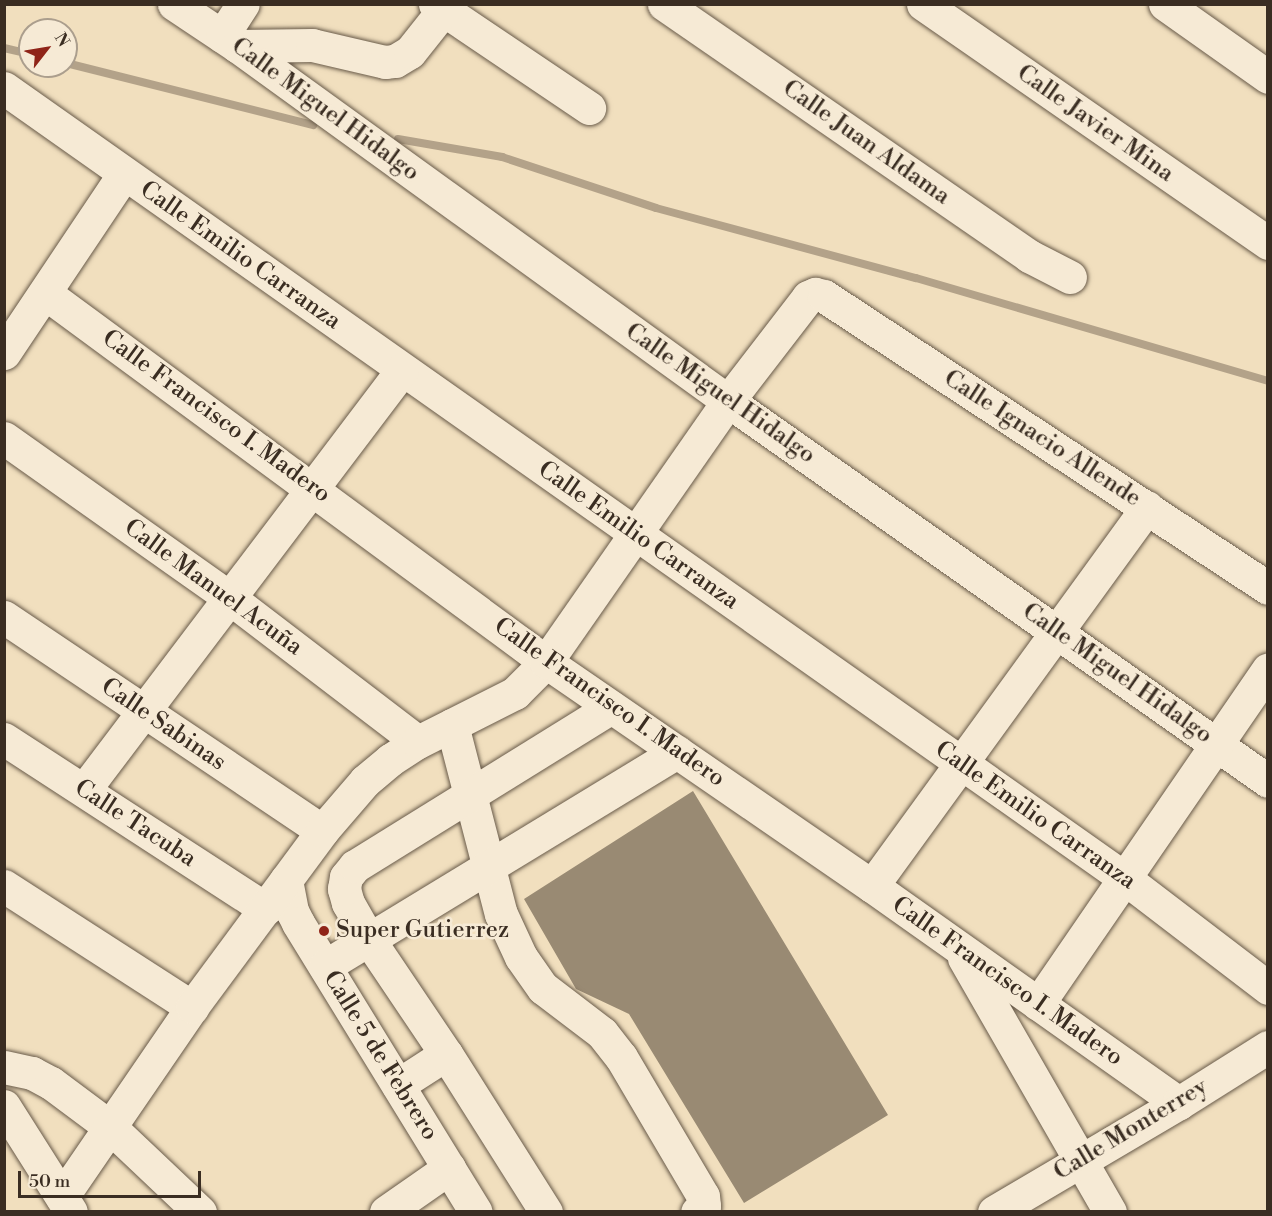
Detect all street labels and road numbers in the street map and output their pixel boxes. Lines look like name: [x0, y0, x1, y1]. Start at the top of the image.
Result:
street label: Calle Miguel Hidalgo: [225, 32, 425, 188]
street label: Calle Javier Mina: [1011, 59, 1179, 189]
street label: Calle Juan Aldama: [777, 74, 955, 212]
street label: Calle Emilio Carranza: [134, 176, 346, 336]
street label: Calle Miguel Hidalgo: [619, 318, 821, 470]
street label: Calle Francisco I. Madero: [96, 324, 336, 510]
street label: Calle Ignacio Allende: [938, 365, 1146, 513]
street label: Calle Emilio Carranza: [532, 456, 744, 616]
street label: Calle Manuel Acuña: [118, 514, 308, 662]
street label: Calle Miguel Hidalgo: [1016, 598, 1218, 750]
street label: Calle Francisco I. Madero: [488, 612, 730, 794]
street label: Calle Sabinas: [95, 673, 231, 777]
street label: Calle Emilio Carranza: [929, 736, 1141, 896]
street label: Calle Tacuba: [69, 774, 201, 874]
street label: Calle Francisco I. Madero: [886, 891, 1128, 1073]
street label: Calle 5 de Febrero: [316, 966, 444, 1146]
street label: Calle Monterrey: [1049, 1073, 1213, 1187]

